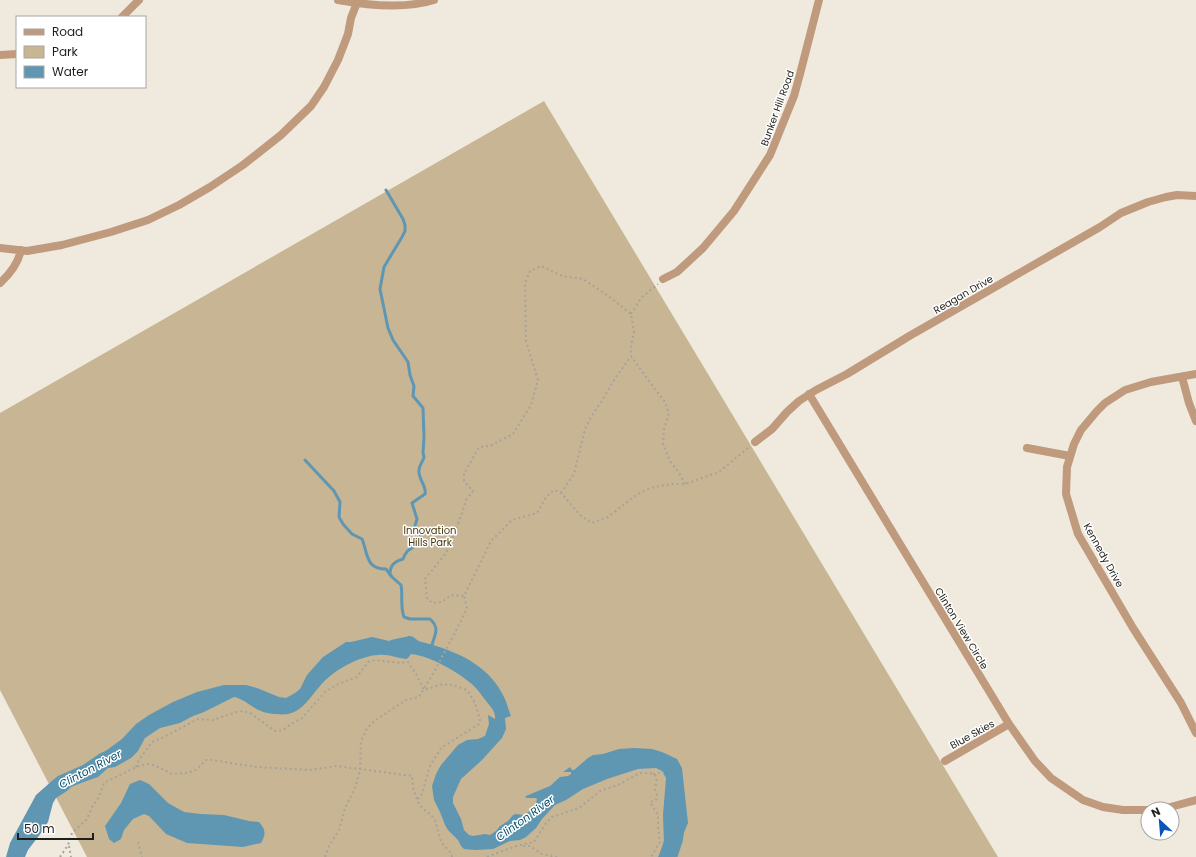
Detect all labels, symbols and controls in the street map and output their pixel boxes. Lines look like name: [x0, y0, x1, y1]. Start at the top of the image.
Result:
legend: [16, 16, 146, 88]
text: Road: [52, 23, 83, 40]
text: Park: [52, 43, 79, 60]
text: Water: [52, 63, 89, 80]
street label: Bunker Hill Road: [757, 68, 798, 148]
street label: Reagan Drive: [931, 271, 996, 318]
street label: Kennedy Drive: [1080, 520, 1127, 590]
park label: Innovation Hills Park: [404, 523, 456, 550]
street label: Clinton View Circle: [931, 584, 992, 672]
street label: Blue Skies: [947, 716, 997, 753]
water label: Clinton River: [56, 745, 125, 792]
water label: Clinton River: [492, 791, 558, 845]
north arrow: [1140, 801, 1180, 841]
text: N: [1148, 803, 1163, 821]
scale bar: [18, 815, 93, 841]
text: 50 m: [24, 820, 55, 837]

